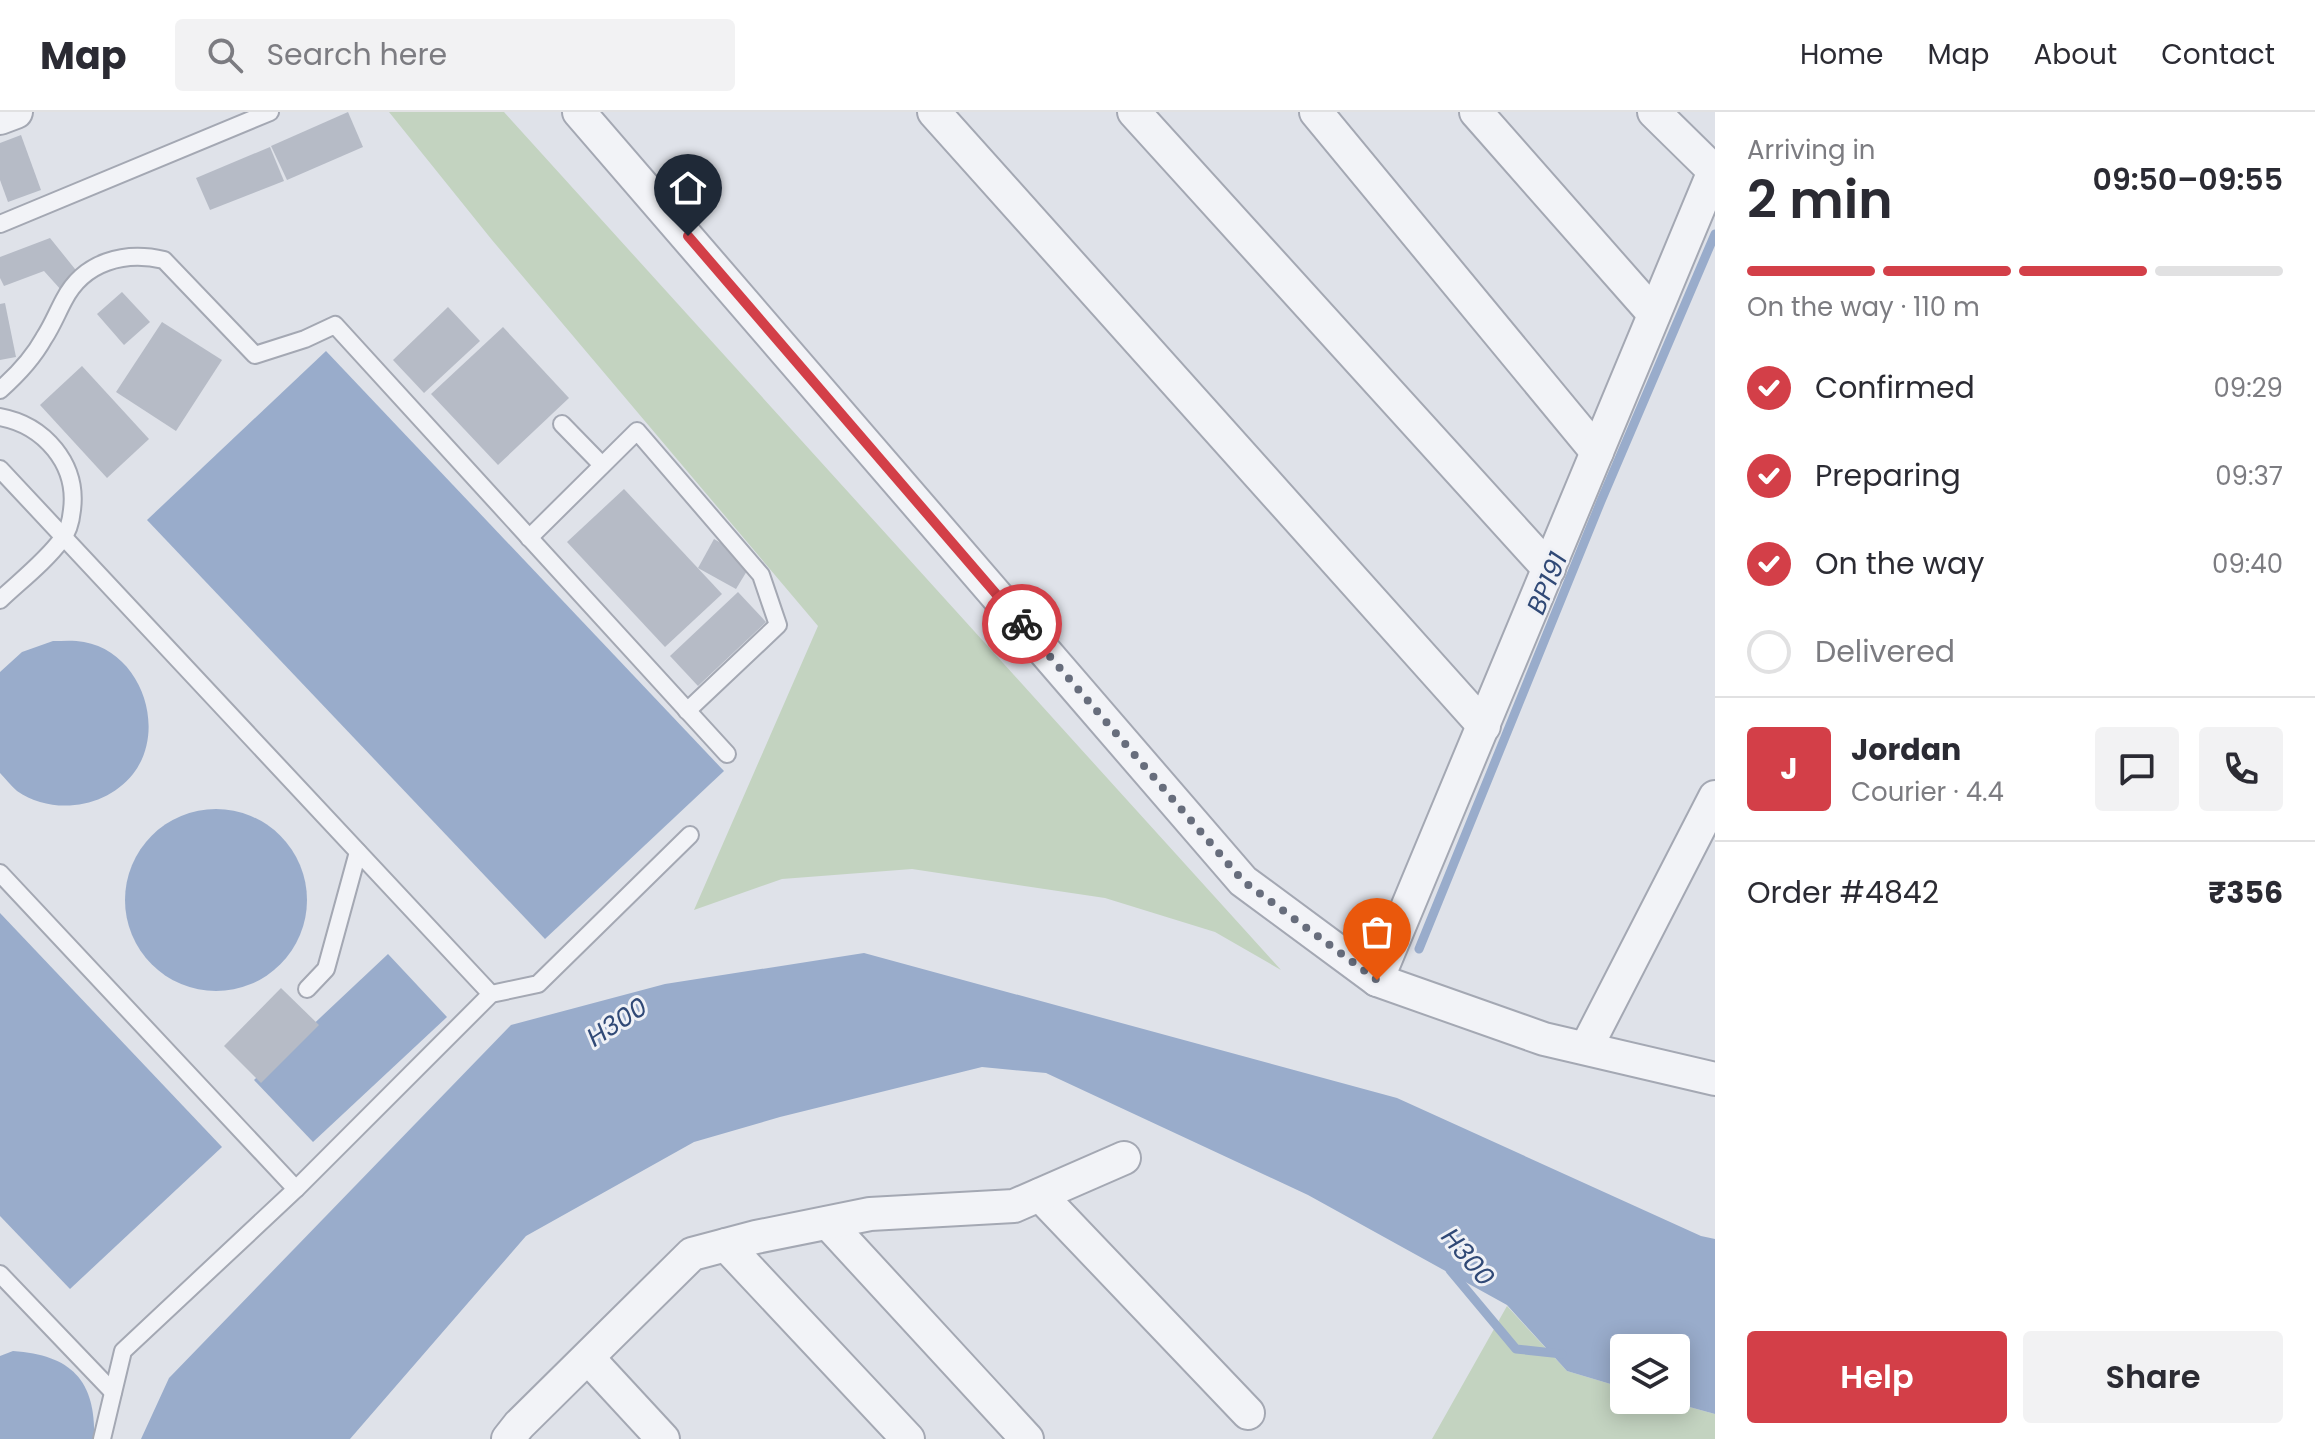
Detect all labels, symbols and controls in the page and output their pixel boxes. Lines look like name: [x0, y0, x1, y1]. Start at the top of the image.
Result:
search box: [175, 19, 735, 91]
text: Map: [40, 29, 127, 82]
icon: search: [203, 33, 247, 77]
text: Search here: [267, 33, 447, 76]
text: Home: [1800, 35, 1883, 74]
text: Map: [1927, 35, 1989, 74]
text: About: [2033, 35, 2117, 74]
text: Contact: [2161, 35, 2275, 74]
text: Arriving in: [1747, 132, 1876, 168]
pin: [654, 154, 722, 236]
text: 09:50–09:55: [2093, 158, 2283, 201]
text: 2 min: [1747, 163, 1893, 236]
icon: home: [666, 166, 710, 210]
text: On the way · 110 m: [1747, 289, 1980, 325]
icon: check: [1747, 366, 1791, 410]
text: Confirmed: [1815, 366, 1975, 409]
text: 09:29: [2213, 370, 2283, 406]
icon: check: [1747, 454, 1791, 498]
text: Preparing: [1815, 454, 1961, 497]
text: 09:37: [2215, 458, 2283, 494]
icon: check: [1747, 542, 1791, 586]
text: On the way: [1815, 542, 1984, 585]
text: 09:40: [2212, 546, 2283, 582]
water label: BP191: [1518, 547, 1576, 619]
courier: [982, 584, 1062, 664]
icon: bike: [1000, 602, 1044, 646]
text: Delivered: [1815, 630, 1955, 673]
button: chat: [2095, 727, 2179, 811]
button: phone: [2199, 727, 2283, 811]
text: Jordan: [1851, 728, 1961, 771]
text: J: [1780, 747, 1798, 790]
text: Courier · 4.4: [1851, 774, 2004, 810]
text: Order #4842: [1747, 871, 1939, 914]
text: ₹356: [2208, 871, 2283, 914]
pin: [1343, 898, 1411, 980]
icon: bag: [1355, 910, 1399, 954]
water label: H300: [580, 989, 654, 1055]
water label: H300: [1433, 1220, 1503, 1294]
button: Help: [1747, 1331, 2007, 1423]
button: Share: [2023, 1331, 2283, 1423]
map controls: [1610, 1334, 1690, 1414]
button: layers: [1610, 1334, 1690, 1414]

